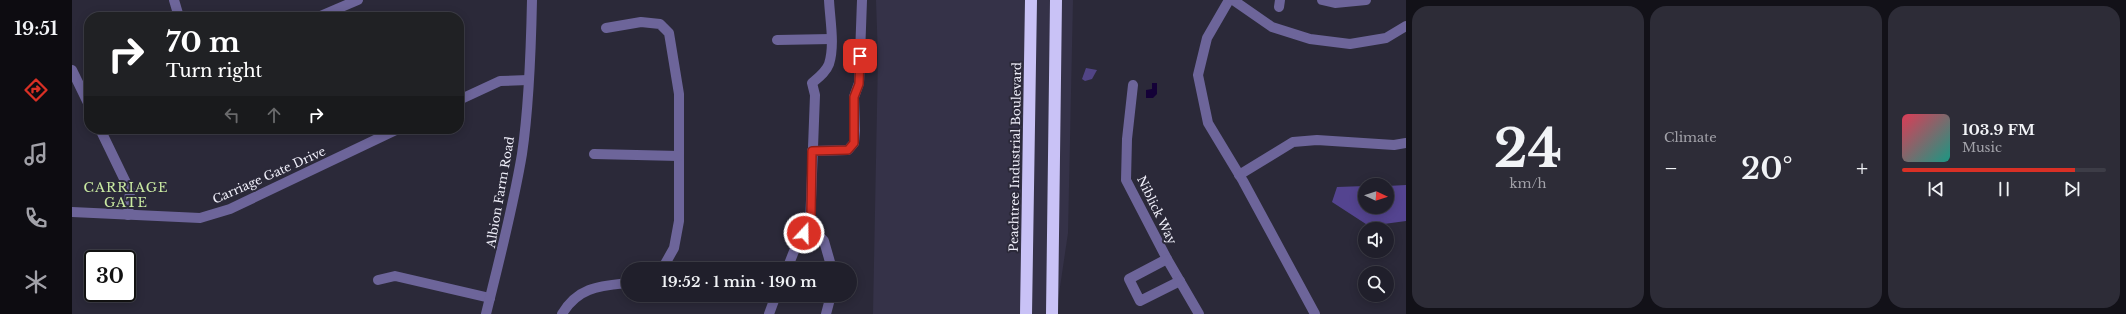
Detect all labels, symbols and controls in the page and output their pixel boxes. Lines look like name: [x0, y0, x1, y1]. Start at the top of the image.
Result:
text: 19:51: [14, 18, 58, 40]
text: 70 m: [166, 25, 240, 60]
icon: right: [100, 28, 152, 80]
pin: [843, 39, 877, 73]
icon: arrive: [849, 45, 871, 67]
text: Turn right: [166, 60, 262, 82]
street label: Peachtree Industrial Boulevard: [1006, 62, 1024, 252]
icon: directions: [22, 76, 50, 104]
icon: left: [221, 104, 243, 126]
icon: ahead: [263, 104, 285, 126]
icon: right: [305, 104, 327, 126]
text: 24: [1494, 117, 1562, 181]
text: 103.9 FM: [1962, 120, 2035, 139]
text: Climate: [1664, 129, 1717, 146]
street label: Albion Farm Road: [483, 135, 517, 250]
text: Music: [1962, 139, 2002, 156]
icon: music: [22, 140, 50, 168]
street label: Carriage Gate Drive: [210, 143, 328, 207]
text: 20°: [1741, 150, 1793, 187]
text: −: [1664, 155, 1678, 182]
text: +: [1856, 155, 1868, 182]
street label: Niblick Way: [1134, 173, 1180, 247]
text: km/h: [1510, 175, 1546, 192]
north arrow: [1358, 178, 1394, 214]
map controls: [1358, 178, 1394, 302]
icon: previous: [1925, 178, 1947, 200]
icon: pause: [1993, 178, 2015, 200]
icon: next: [2061, 178, 2083, 200]
district label: CARRIAGE GATE: [84, 179, 168, 211]
icon: phone: [22, 204, 50, 232]
position arrow: [783, 212, 825, 254]
button: sound: [1358, 222, 1394, 258]
speed limit sign: 30: [84, 250, 136, 302]
button: search: [1358, 266, 1394, 302]
icon: climate: [22, 268, 50, 296]
text: 19:52 · 1 min · 190 m: [661, 272, 817, 291]

